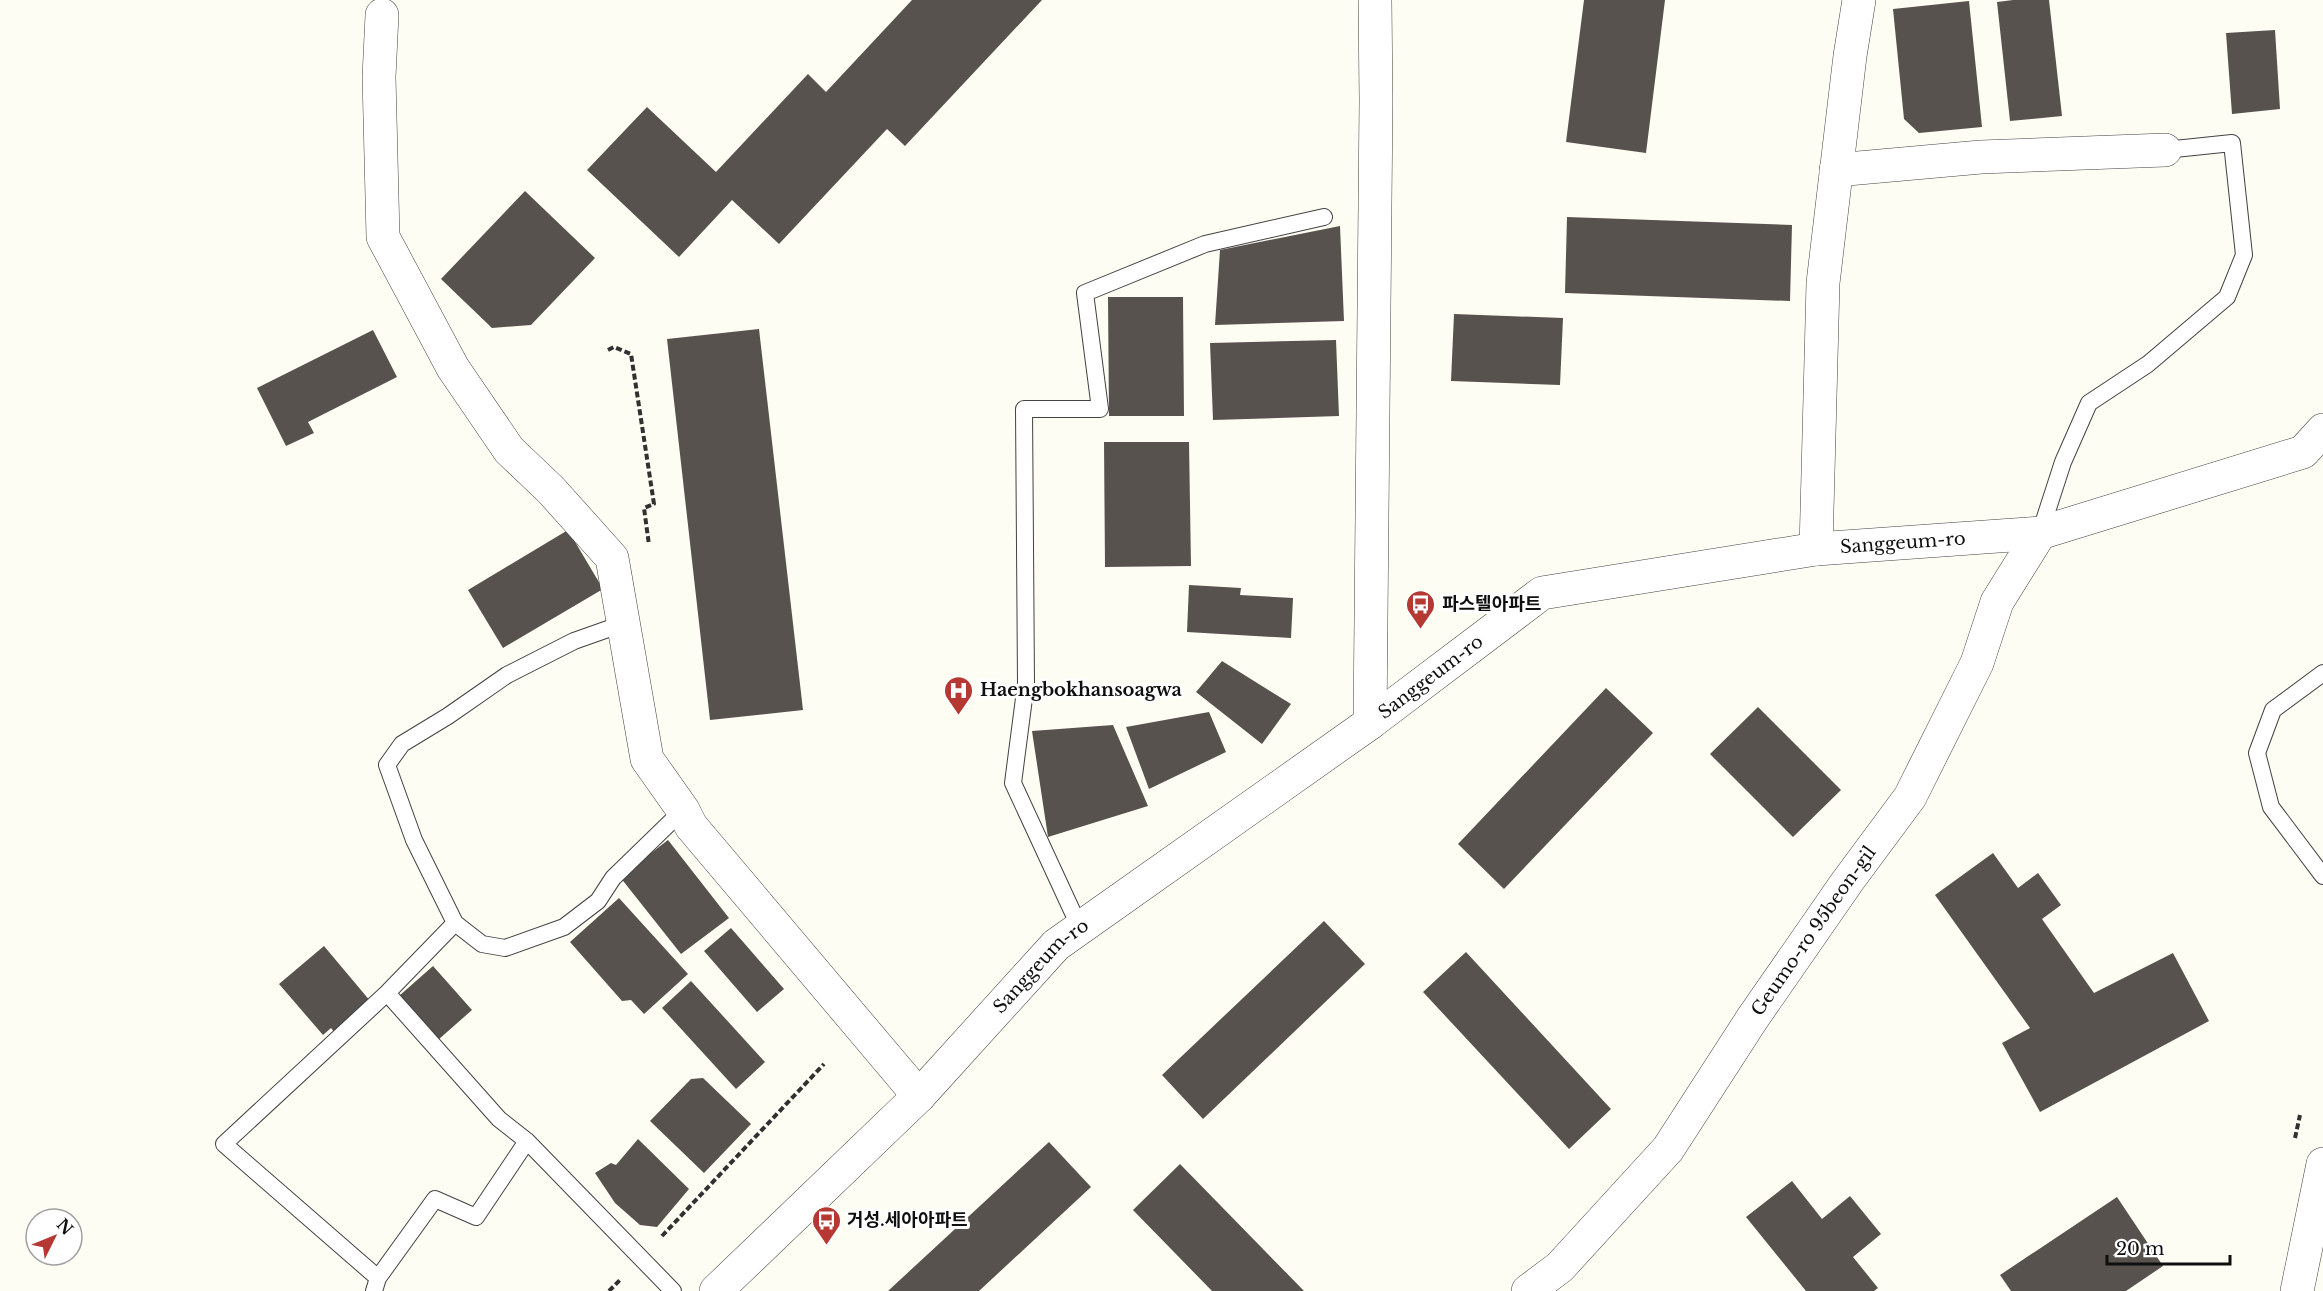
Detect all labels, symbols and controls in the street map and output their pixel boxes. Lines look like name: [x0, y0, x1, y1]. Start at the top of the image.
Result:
street label: Sanggeum-ro: [1839, 527, 1966, 558]
bus stop icon: 파스텔아파트: [1405, 588, 1437, 630]
place label: 파스텔아파트: [1442, 593, 1541, 615]
street label: Sanggeum-ro: [1374, 630, 1487, 724]
hospital icon: Haengbokhansoagwa: [943, 674, 975, 716]
place label: Haengbokhansoagwa: [980, 679, 1183, 701]
street label: Geumo-ro 95beon-gil: [1746, 842, 1881, 1020]
street label: Sanggeum-ro: [989, 914, 1093, 1018]
bus stop icon: 거성.세아아파트: [810, 1204, 842, 1246]
north arrow: [24, 1207, 84, 1267]
place label: 거성.세아아파트: [847, 1209, 968, 1231]
text: N: [53, 1214, 77, 1239]
scale bar: [2107, 1228, 2230, 1266]
text: 20 m: [2116, 1238, 2164, 1260]

